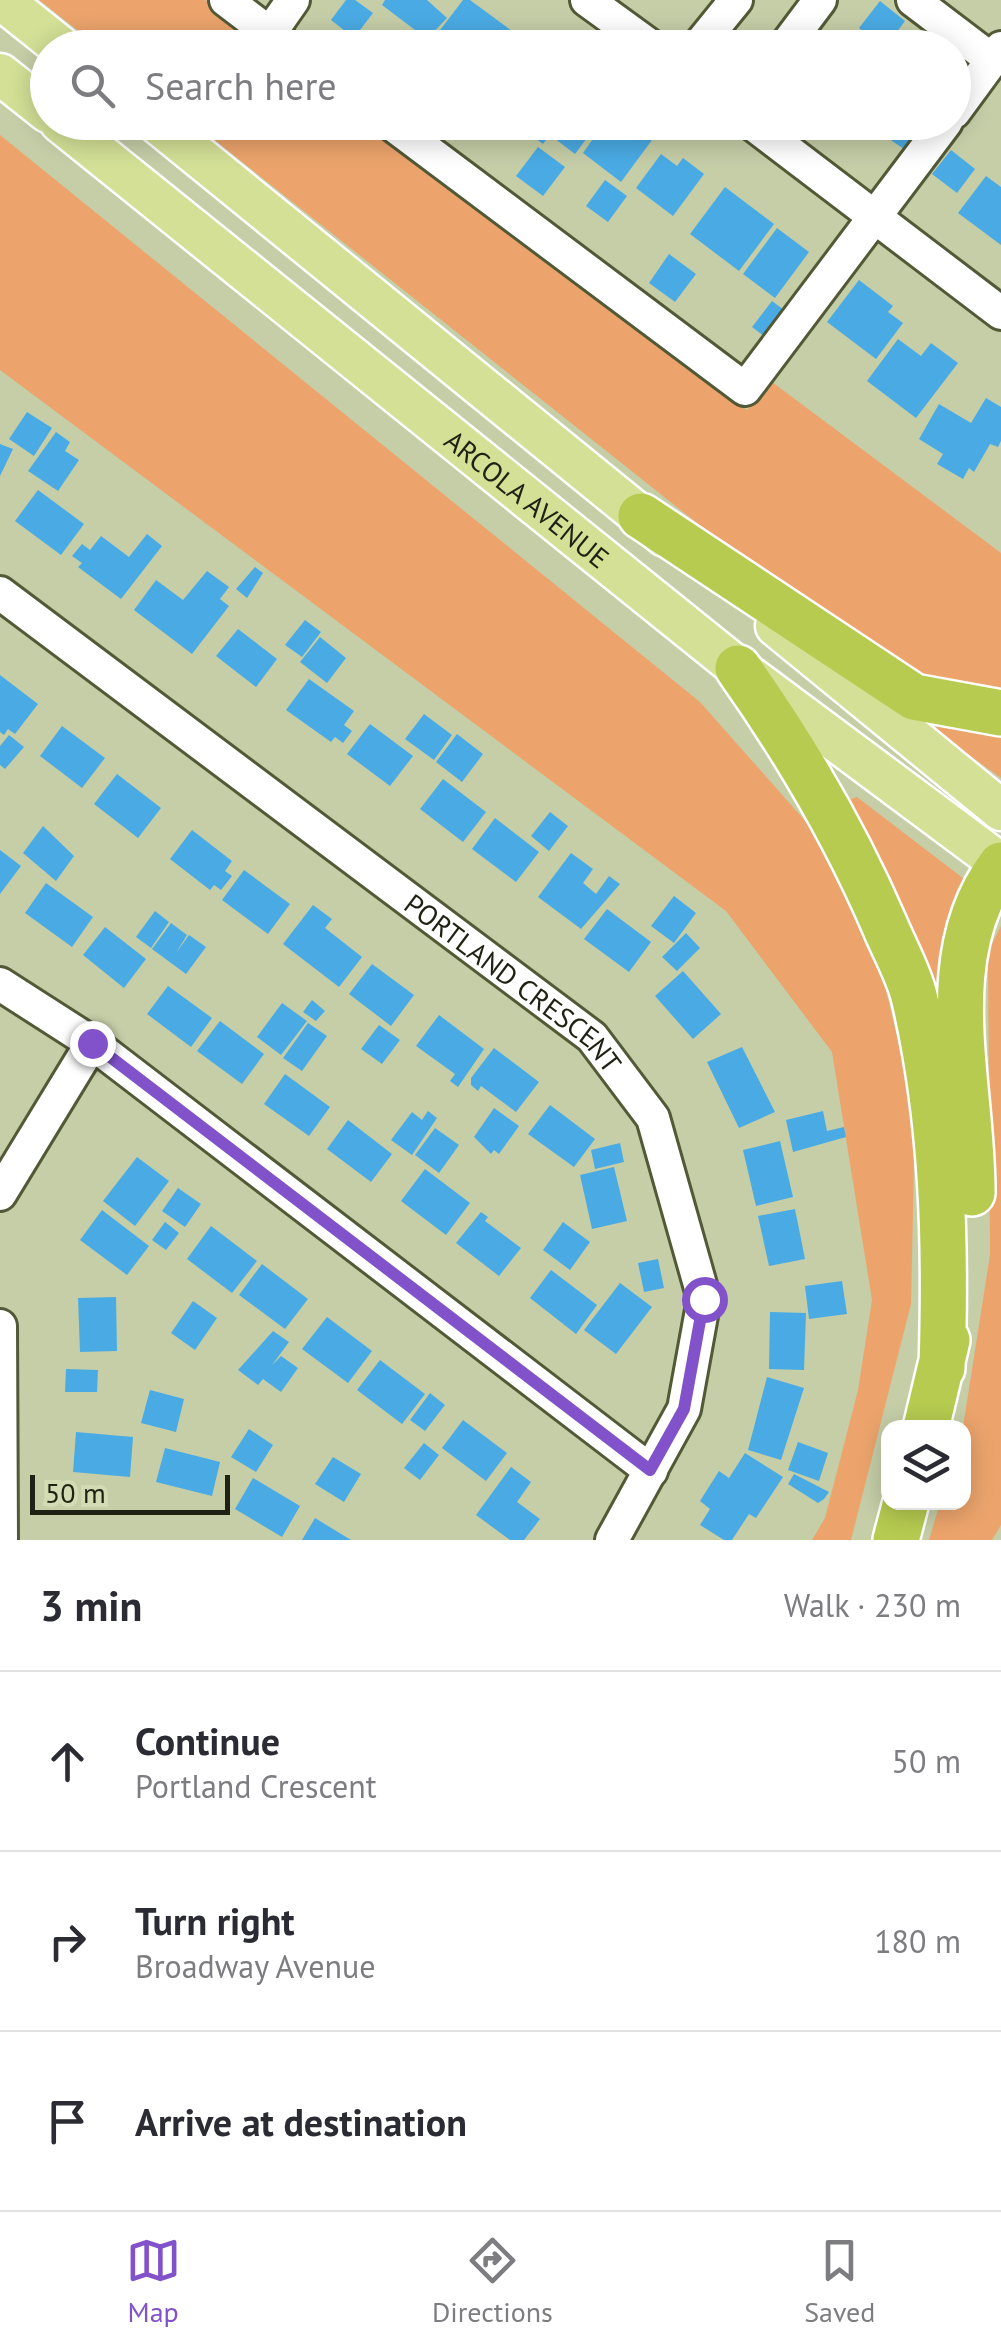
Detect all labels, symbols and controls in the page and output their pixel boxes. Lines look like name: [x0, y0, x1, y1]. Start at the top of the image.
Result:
search box: [30, 30, 971, 140]
icon: search: [65, 58, 120, 113]
text: Search here: [145, 61, 337, 110]
street label: ARCOLA AVENUE: [437, 421, 617, 576]
street label: PORTLAND CRESCENT: [397, 885, 631, 1080]
route end: [70, 1021, 116, 1067]
route start: [682, 1277, 728, 1323]
map controls: [881, 1420, 971, 1510]
button: layers: [881, 1420, 971, 1510]
scale bar: [30, 1470, 230, 1514]
text: 50 m: [45, 1474, 106, 1511]
text: 3 min: [40, 1578, 142, 1633]
text: Walk · 230 m: [784, 1584, 961, 1626]
text: Continue: [135, 1716, 280, 1765]
icon: ahead: [40, 1734, 95, 1789]
text: 50 m: [892, 1740, 961, 1782]
text: Portland Crescent: [135, 1765, 377, 1807]
text: Turn right: [135, 1896, 295, 1945]
icon: right: [40, 1914, 95, 1969]
text: 180 m: [874, 1920, 961, 1962]
text: Broadway Avenue: [135, 1945, 375, 1987]
icon: arrive: [40, 2094, 95, 2149]
text: Arrive at destination: [135, 2097, 467, 2146]
tab: Map: [126, 2233, 181, 2330]
tab: Directions: [432, 2233, 553, 2330]
tab: Saved: [804, 2233, 875, 2330]

